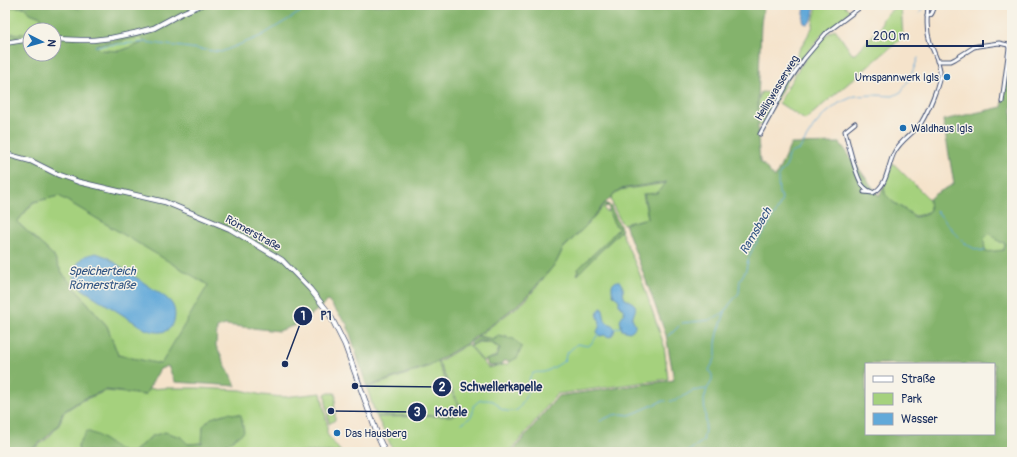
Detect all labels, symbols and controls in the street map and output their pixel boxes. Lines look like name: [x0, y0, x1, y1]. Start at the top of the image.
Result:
north arrow: [22, 22, 62, 62]
scale bar: [867, 22, 983, 48]
text: 200 m: [873, 29, 910, 44]
text: N: [45, 39, 58, 48]
street label: Heiligwasserweg: [752, 52, 802, 123]
place label: Umspannwerk Igls: [855, 71, 939, 84]
marker: Umspannwerk Igls: [942, 72, 952, 82]
place label: Waldhaus Igls: [911, 122, 973, 135]
marker: Waldhaus Igls: [898, 123, 908, 133]
water label: Ramsbach: [737, 204, 776, 257]
street label: Römerstraße: [223, 212, 283, 254]
water label: Speicherteich Römerstraße: [68, 264, 137, 293]
callout: P1: [293, 304, 340, 328]
text: 1: [301, 309, 305, 324]
text: P1: [320, 309, 332, 324]
legend: [865, 363, 995, 435]
text: Straße: [901, 372, 935, 387]
callout: Schwellerkapelle: [432, 375, 550, 399]
text: 2: [439, 380, 446, 395]
text: Schwellerkapelle: [460, 380, 543, 395]
text: Park: [901, 392, 922, 407]
callout: Kofele: [407, 400, 476, 424]
text: 3: [414, 405, 421, 420]
text: Kofele: [435, 405, 468, 420]
text: Wasser: [901, 412, 938, 427]
place label: Das Hausberg: [345, 427, 407, 440]
marker: Das Hausberg: [332, 428, 342, 438]

